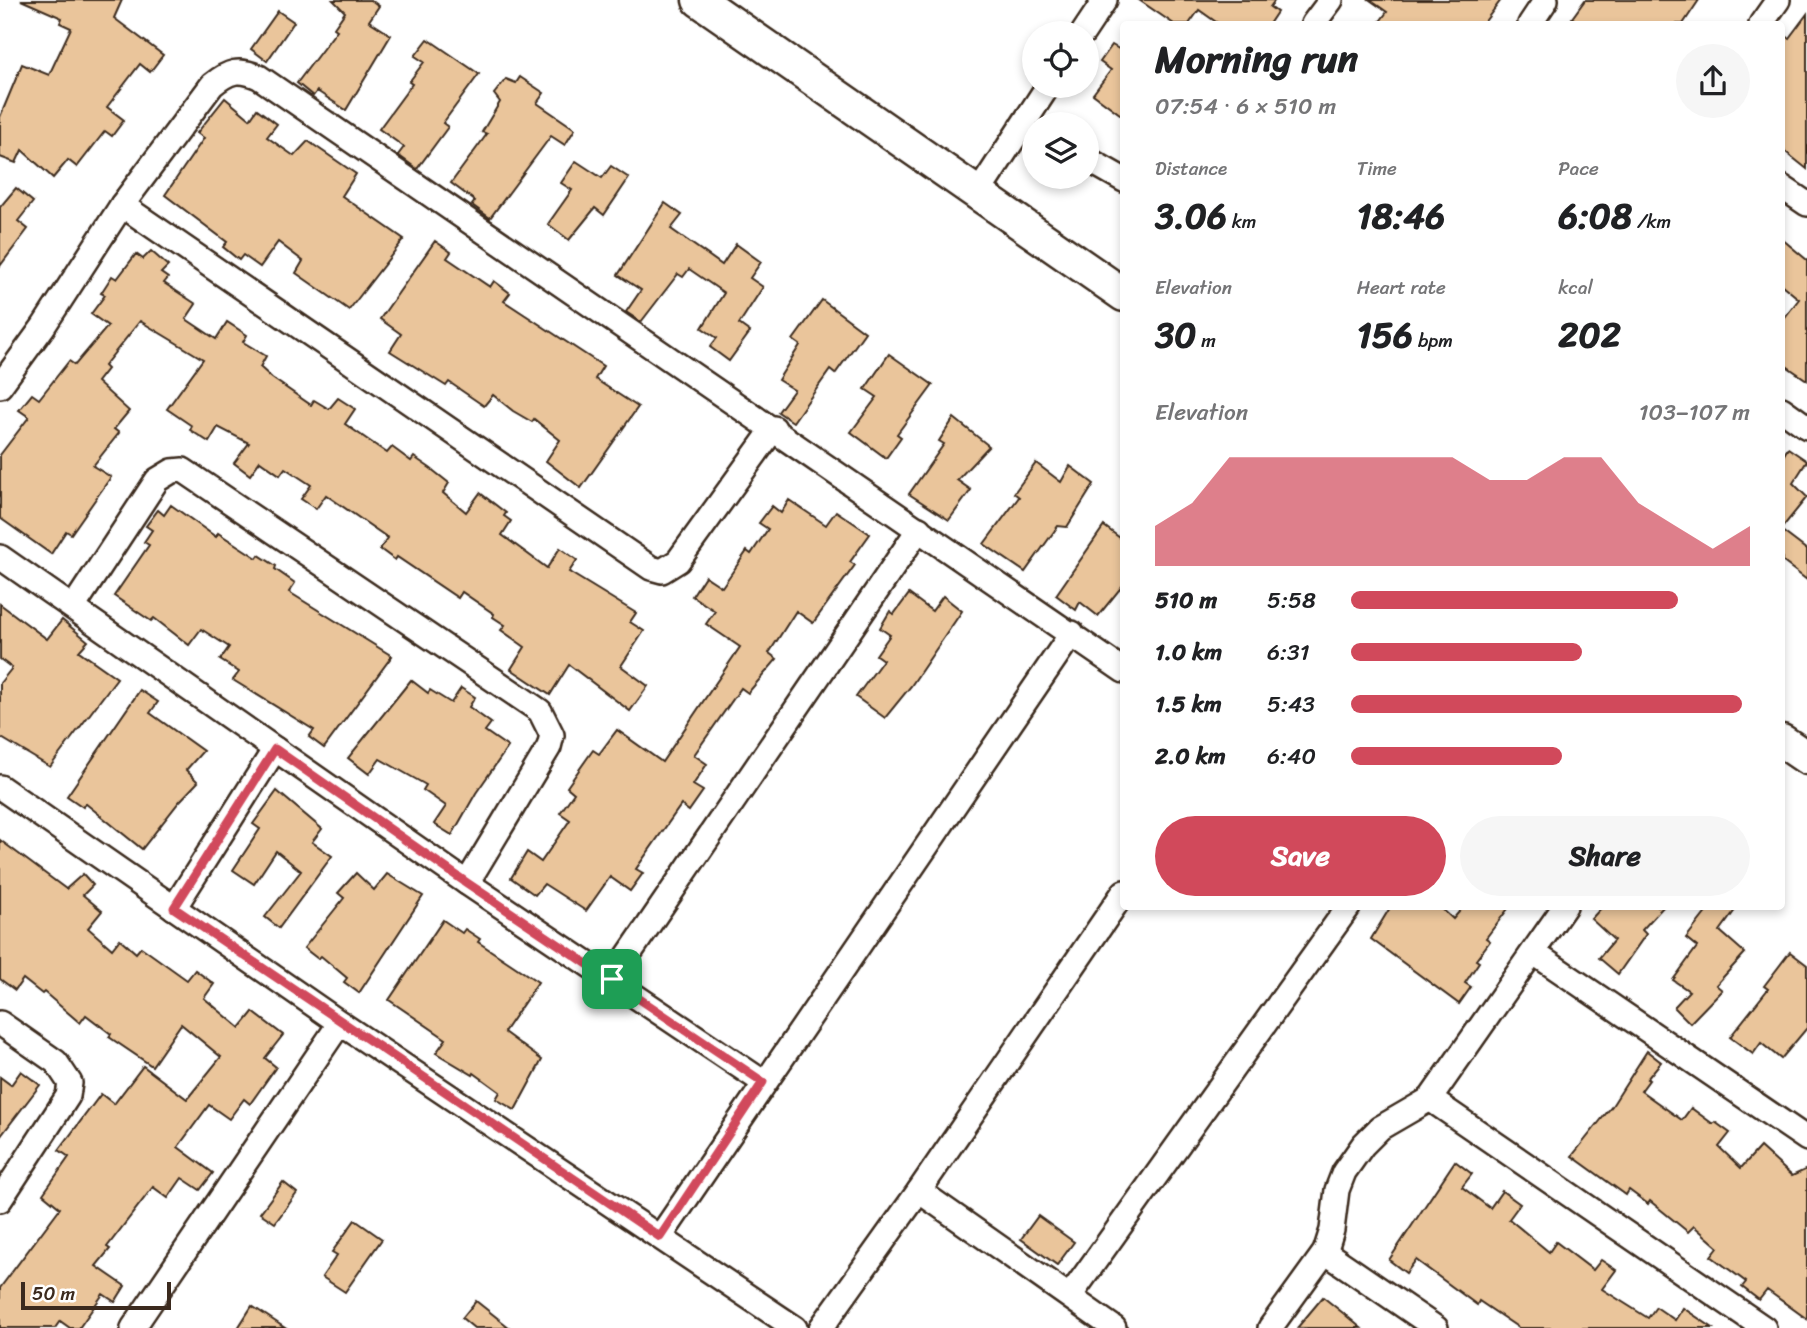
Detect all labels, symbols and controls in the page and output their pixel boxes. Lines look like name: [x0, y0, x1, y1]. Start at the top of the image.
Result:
map controls: [1022, 21, 1099, 189]
button: locate: [1022, 21, 1099, 98]
text: Morning run: [1155, 26, 1358, 93]
button: share: [1676, 44, 1750, 118]
text: 07:54 · 6 × 510 m: [1155, 86, 1336, 127]
button: layers: [1022, 112, 1099, 189]
text: Distance: [1155, 152, 1227, 185]
text: Time: [1357, 152, 1397, 185]
text: Pace: [1558, 152, 1599, 185]
text: 3.06: [1155, 185, 1227, 247]
text: 18:46: [1357, 185, 1445, 247]
text: 6:08: [1558, 185, 1632, 247]
text: km: [1227, 205, 1256, 238]
text: /km: [1632, 205, 1671, 238]
text: Elevation: [1155, 271, 1232, 304]
text: Heart rate: [1357, 271, 1446, 304]
text: kcal: [1558, 271, 1593, 304]
text: 30: [1155, 304, 1196, 366]
text: 156: [1357, 304, 1413, 366]
text: 202: [1558, 304, 1621, 366]
text: m: [1196, 324, 1216, 357]
text: bpm: [1413, 324, 1453, 357]
text: Elevation: [1155, 392, 1248, 433]
text: 103–107 m: [1639, 392, 1750, 433]
text: 510 m: [1155, 580, 1217, 621]
text: 5:58: [1267, 580, 1316, 621]
text: 1.0 km: [1155, 632, 1222, 673]
text: 6:31: [1267, 632, 1310, 673]
text: 1.5 km: [1155, 684, 1222, 725]
text: 5:43: [1267, 684, 1315, 725]
text: 2.0 km: [1155, 736, 1226, 777]
text: 6:40: [1267, 736, 1316, 777]
button: Save: [1155, 816, 1446, 896]
button: Share: [1460, 816, 1750, 896]
pin: [582, 949, 642, 1009]
icon: arrive: [593, 960, 631, 998]
text: 50 m: [32, 1277, 75, 1310]
scale bar: [21, 1279, 172, 1311]

